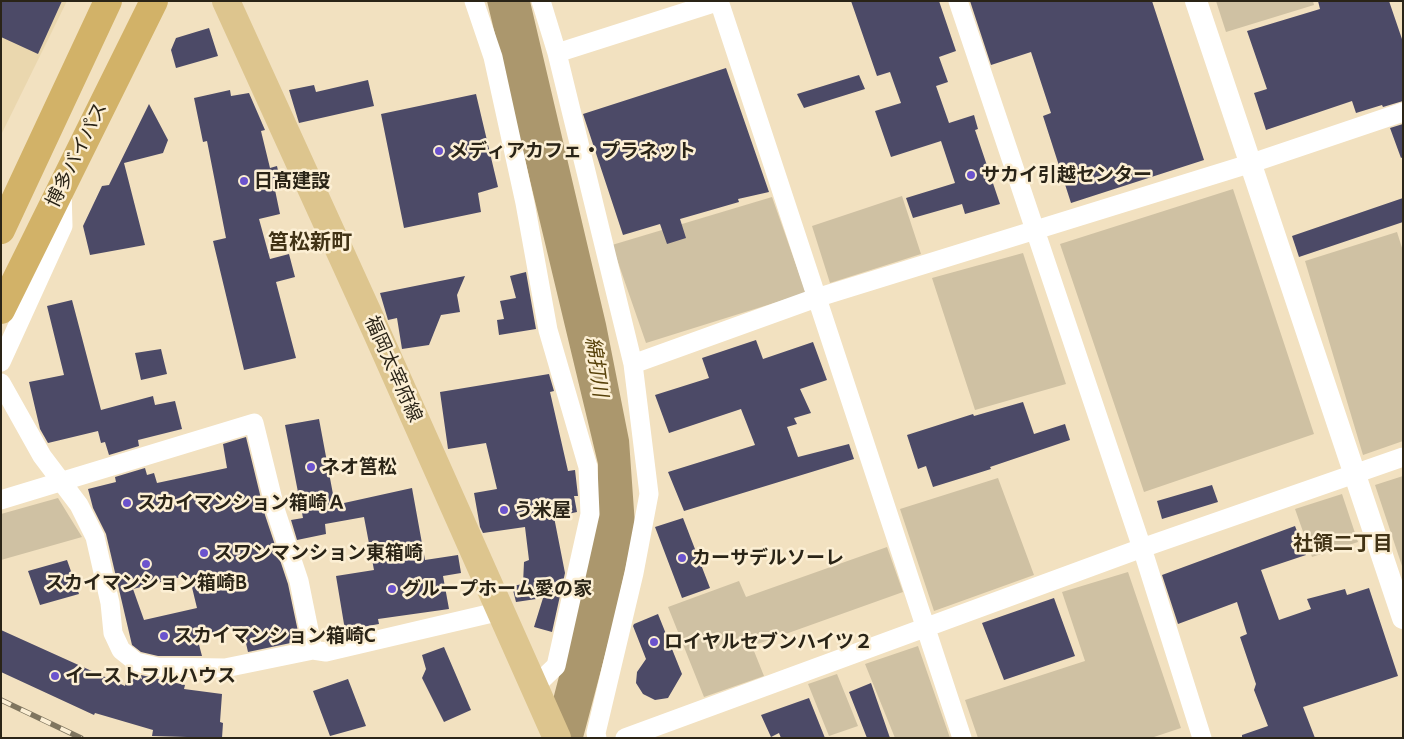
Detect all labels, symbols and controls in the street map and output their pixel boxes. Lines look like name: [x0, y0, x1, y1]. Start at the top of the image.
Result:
street label: 博多バイパス: [42, 99, 112, 211]
place label: メディアカフェ・プラネット: [449, 140, 696, 162]
marker: メディアカフェ・プラネット: [433, 145, 445, 157]
place label: サカイ引越センター: [981, 164, 1152, 186]
marker: サカイ引越センター: [965, 169, 977, 181]
place label: 日髙建設: [254, 170, 330, 192]
marker: 日髙建設: [238, 175, 250, 187]
district label: 筥松新町: [268, 230, 352, 256]
street label: 福岡太宰府線: [359, 312, 427, 426]
water label: 綿打川: [580, 336, 612, 398]
place label: ネオ筥松: [321, 456, 397, 478]
marker: ネオ筥松: [305, 461, 317, 473]
place label: スカイマンション箱崎Ａ: [137, 492, 346, 514]
marker: スカイマンション箱崎Ａ: [121, 497, 133, 509]
place label: う米屋: [514, 499, 571, 521]
marker: う米屋: [498, 504, 510, 516]
district label: 社領二丁目: [1293, 532, 1393, 556]
place label: スワンマンション東箱崎: [214, 542, 423, 564]
marker: スワンマンション東箱崎: [198, 547, 210, 559]
place label: カーサデルソーレ: [692, 547, 844, 569]
marker: カーサデルソーレ: [676, 552, 688, 564]
marker: スカイマンション箱崎B: [140, 558, 152, 570]
place label: スカイマンション箱崎B: [45, 572, 247, 594]
place label: グループホーム愛の家: [402, 578, 592, 600]
marker: グループホーム愛の家: [386, 583, 398, 595]
place label: スカイマンション箱崎C: [174, 625, 376, 647]
marker: スカイマンション箱崎C: [158, 630, 170, 642]
place label: ロイヤルセブンハイツ２: [664, 631, 873, 653]
marker: ロイヤルセブンハイツ２: [648, 636, 660, 648]
place label: イーストフルハウス: [65, 665, 236, 687]
marker: イーストフルハウス: [49, 670, 61, 682]

